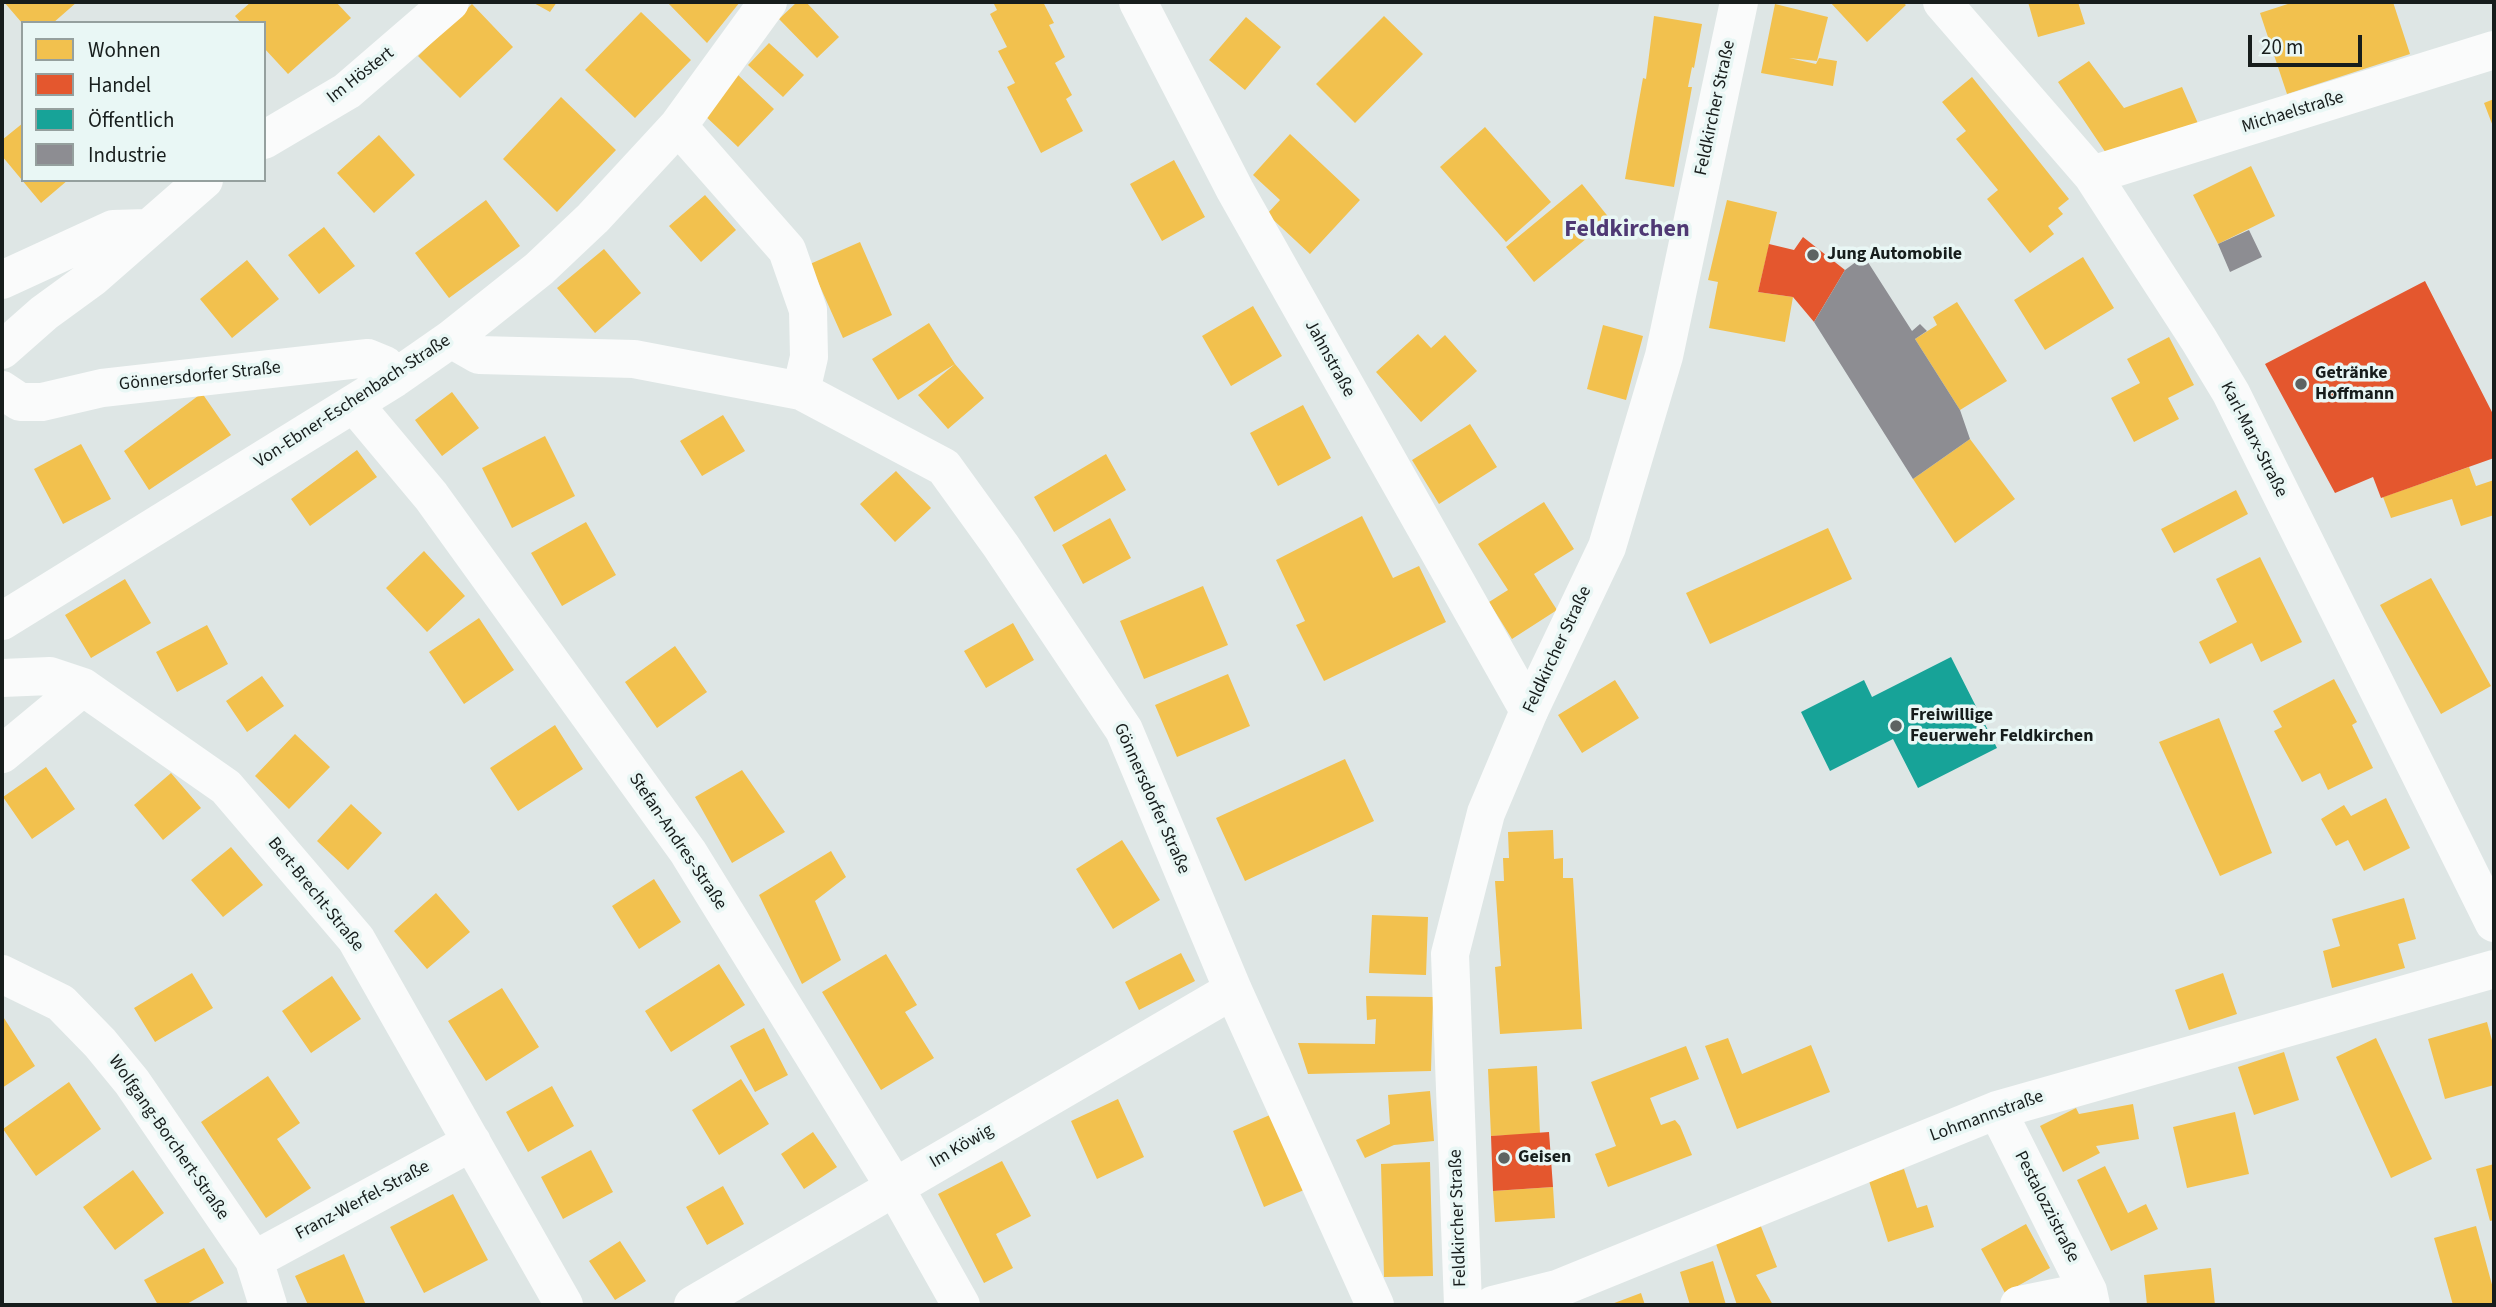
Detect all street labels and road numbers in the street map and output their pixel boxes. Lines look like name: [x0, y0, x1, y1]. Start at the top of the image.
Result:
street label: Feldkircher Straße: [1691, 38, 1741, 178]
street label: Im Höstert: [323, 43, 399, 109]
street label: Michaelstraße: [2239, 87, 2347, 139]
street label: Jahnstraße: [1299, 317, 1359, 401]
street label: Von-Ebner-Eschenbach-Straße: [251, 331, 455, 473]
street label: Gönnersdorfer Straße: [118, 358, 282, 396]
street label: Karl-Marx-Straße: [2215, 379, 2291, 501]
street label: Feldkircher Straße: [1519, 583, 1597, 717]
street label: Gönnersdorfer Straße: [1108, 720, 1194, 878]
street label: Stefan-Andres-Straße: [623, 769, 731, 915]
street label: Bert-Brecht-Straße: [262, 833, 368, 957]
street label: Wolfgang-Borchert-Straße: [103, 1052, 233, 1224]
street label: Lohmannstraße: [1927, 1086, 2047, 1148]
street label: Im Köwig: [926, 1120, 998, 1174]
street label: Pestalozzistraße: [2009, 1148, 2083, 1266]
street label: Feldkircher Straße: [1446, 1149, 1472, 1287]
street label: Franz-Werfel-Straße: [292, 1157, 434, 1245]

